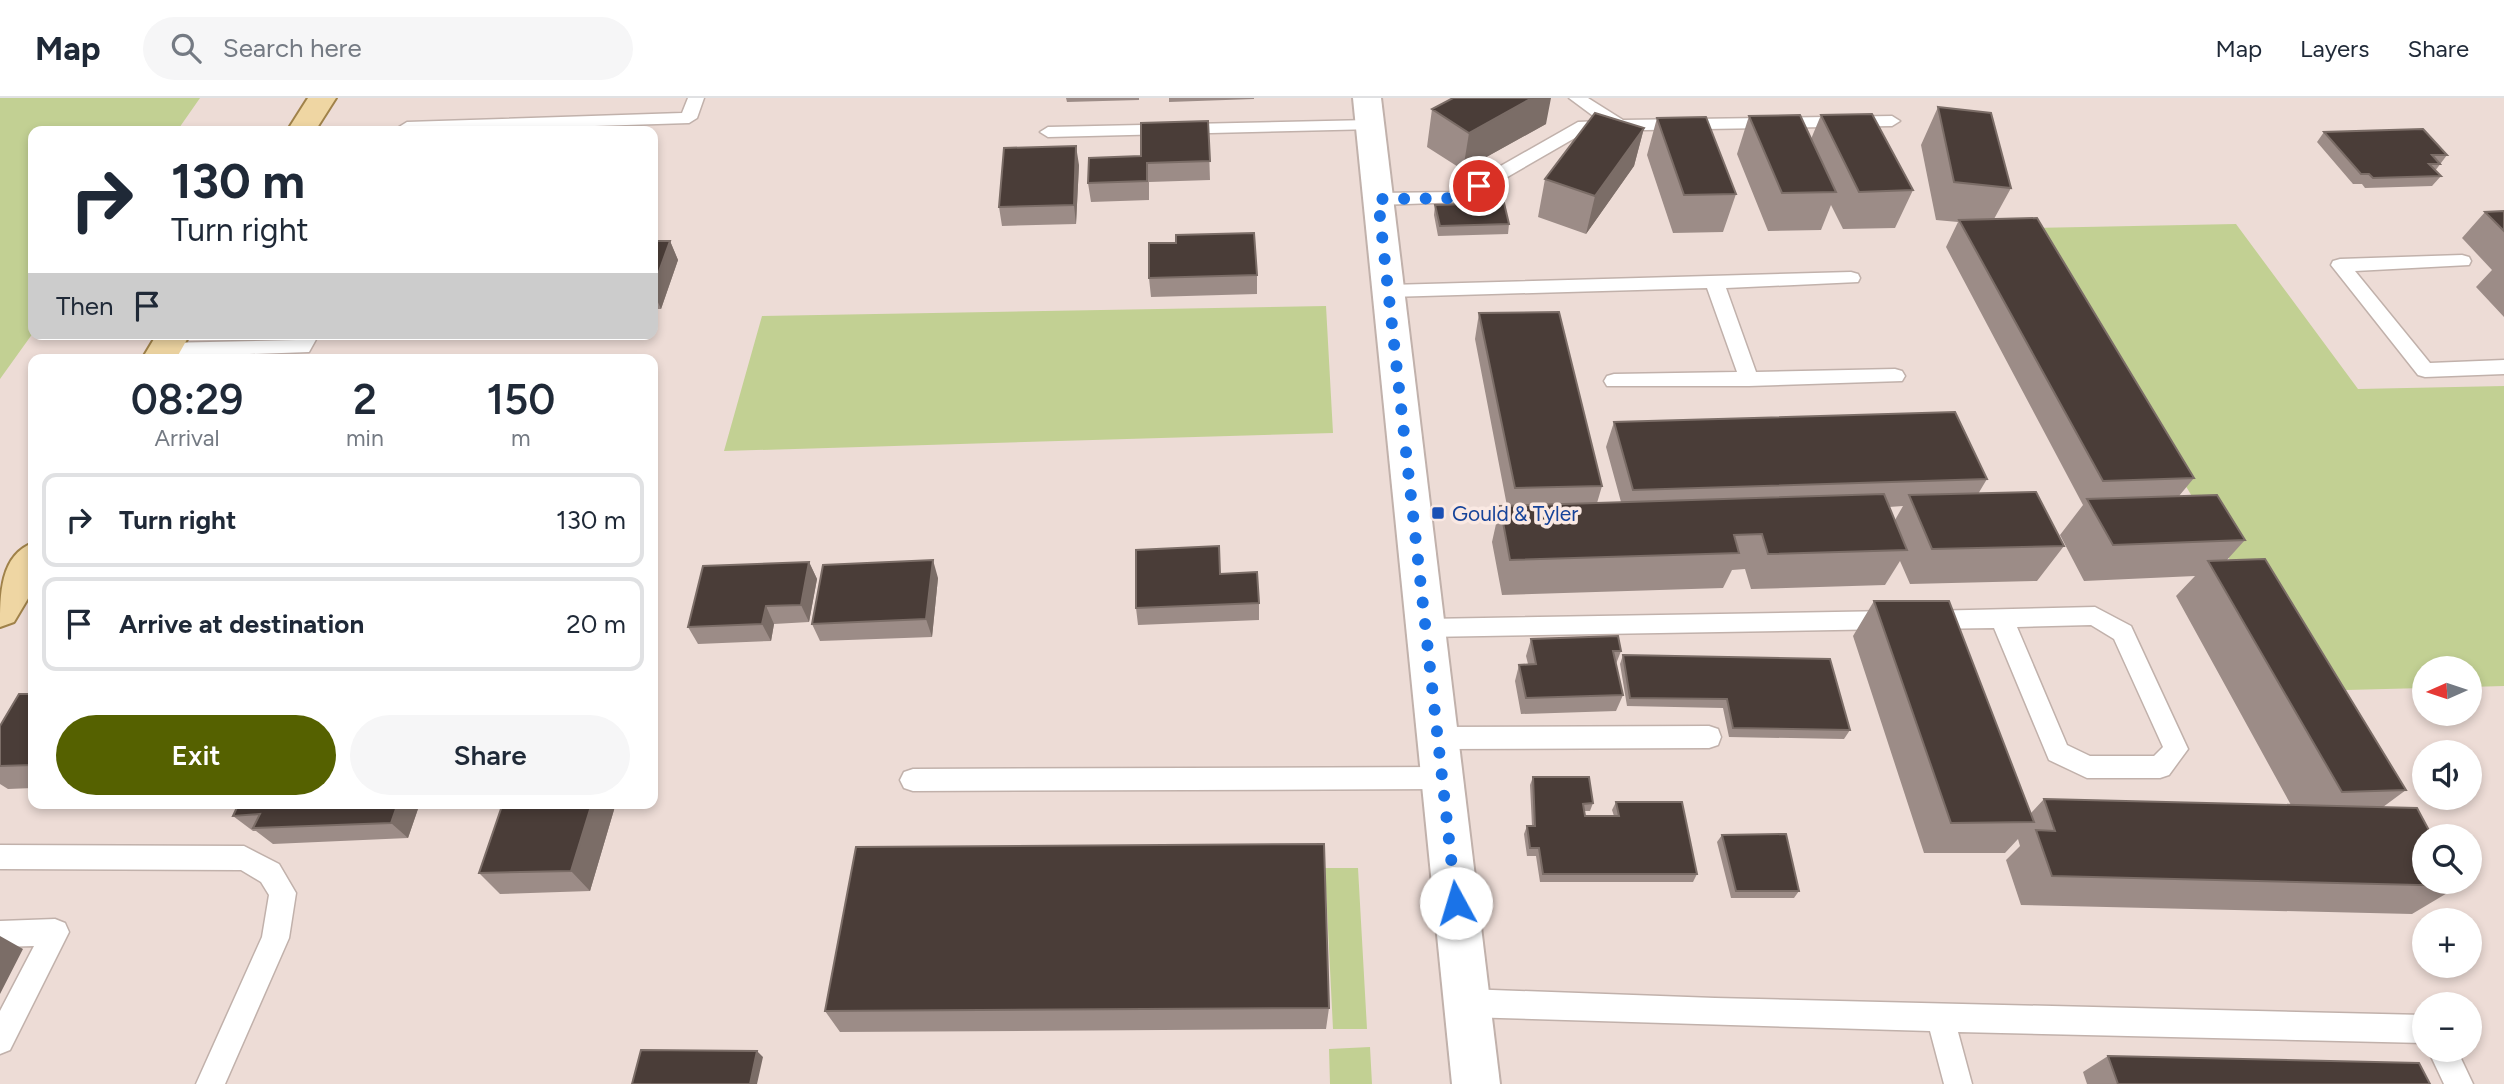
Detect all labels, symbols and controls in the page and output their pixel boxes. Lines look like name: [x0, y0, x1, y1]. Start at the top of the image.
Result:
search box: [143, 17, 633, 80]
text: Map: [35, 29, 101, 68]
icon: search: [167, 29, 205, 67]
text: Search here: [223, 32, 362, 64]
text: Map: [2215, 34, 2262, 63]
text: Layers: [2300, 34, 2369, 63]
text: Share: [2407, 34, 2469, 63]
text: 130 m: [171, 151, 305, 210]
icon: right: [56, 154, 147, 245]
pin: [1449, 156, 1509, 216]
icon: arrive: [1460, 167, 1498, 205]
text: Turn right: [171, 211, 309, 249]
icon: arrive: [128, 287, 166, 325]
text: Then: [56, 290, 114, 322]
text: 08:29: [131, 374, 243, 425]
text: 2: [353, 374, 377, 425]
text: 150: [486, 374, 555, 425]
text: Arrival: [155, 424, 219, 452]
text: min: [346, 424, 384, 452]
text: m: [511, 424, 531, 452]
icon: right: [60, 501, 98, 539]
place label: Gould & Tyler: [1452, 501, 1578, 526]
text: Turn right: [119, 504, 236, 536]
text: 130 m: [556, 504, 626, 536]
marker: Gould & Tyler: [1430, 505, 1446, 521]
icon: arrive: [60, 605, 98, 643]
text: Arrive at destination: [119, 608, 364, 640]
text: 20 m: [566, 608, 626, 640]
north arrow: [2412, 656, 2482, 726]
map controls: [2412, 656, 2482, 1062]
button: Exit: [56, 715, 336, 795]
button: Share: [350, 715, 630, 795]
button: sound: [2412, 740, 2482, 810]
button: search: [2412, 824, 2482, 894]
position arrow: [1419, 866, 1493, 940]
button: +: [2412, 908, 2482, 978]
button: −: [2412, 992, 2482, 1062]

